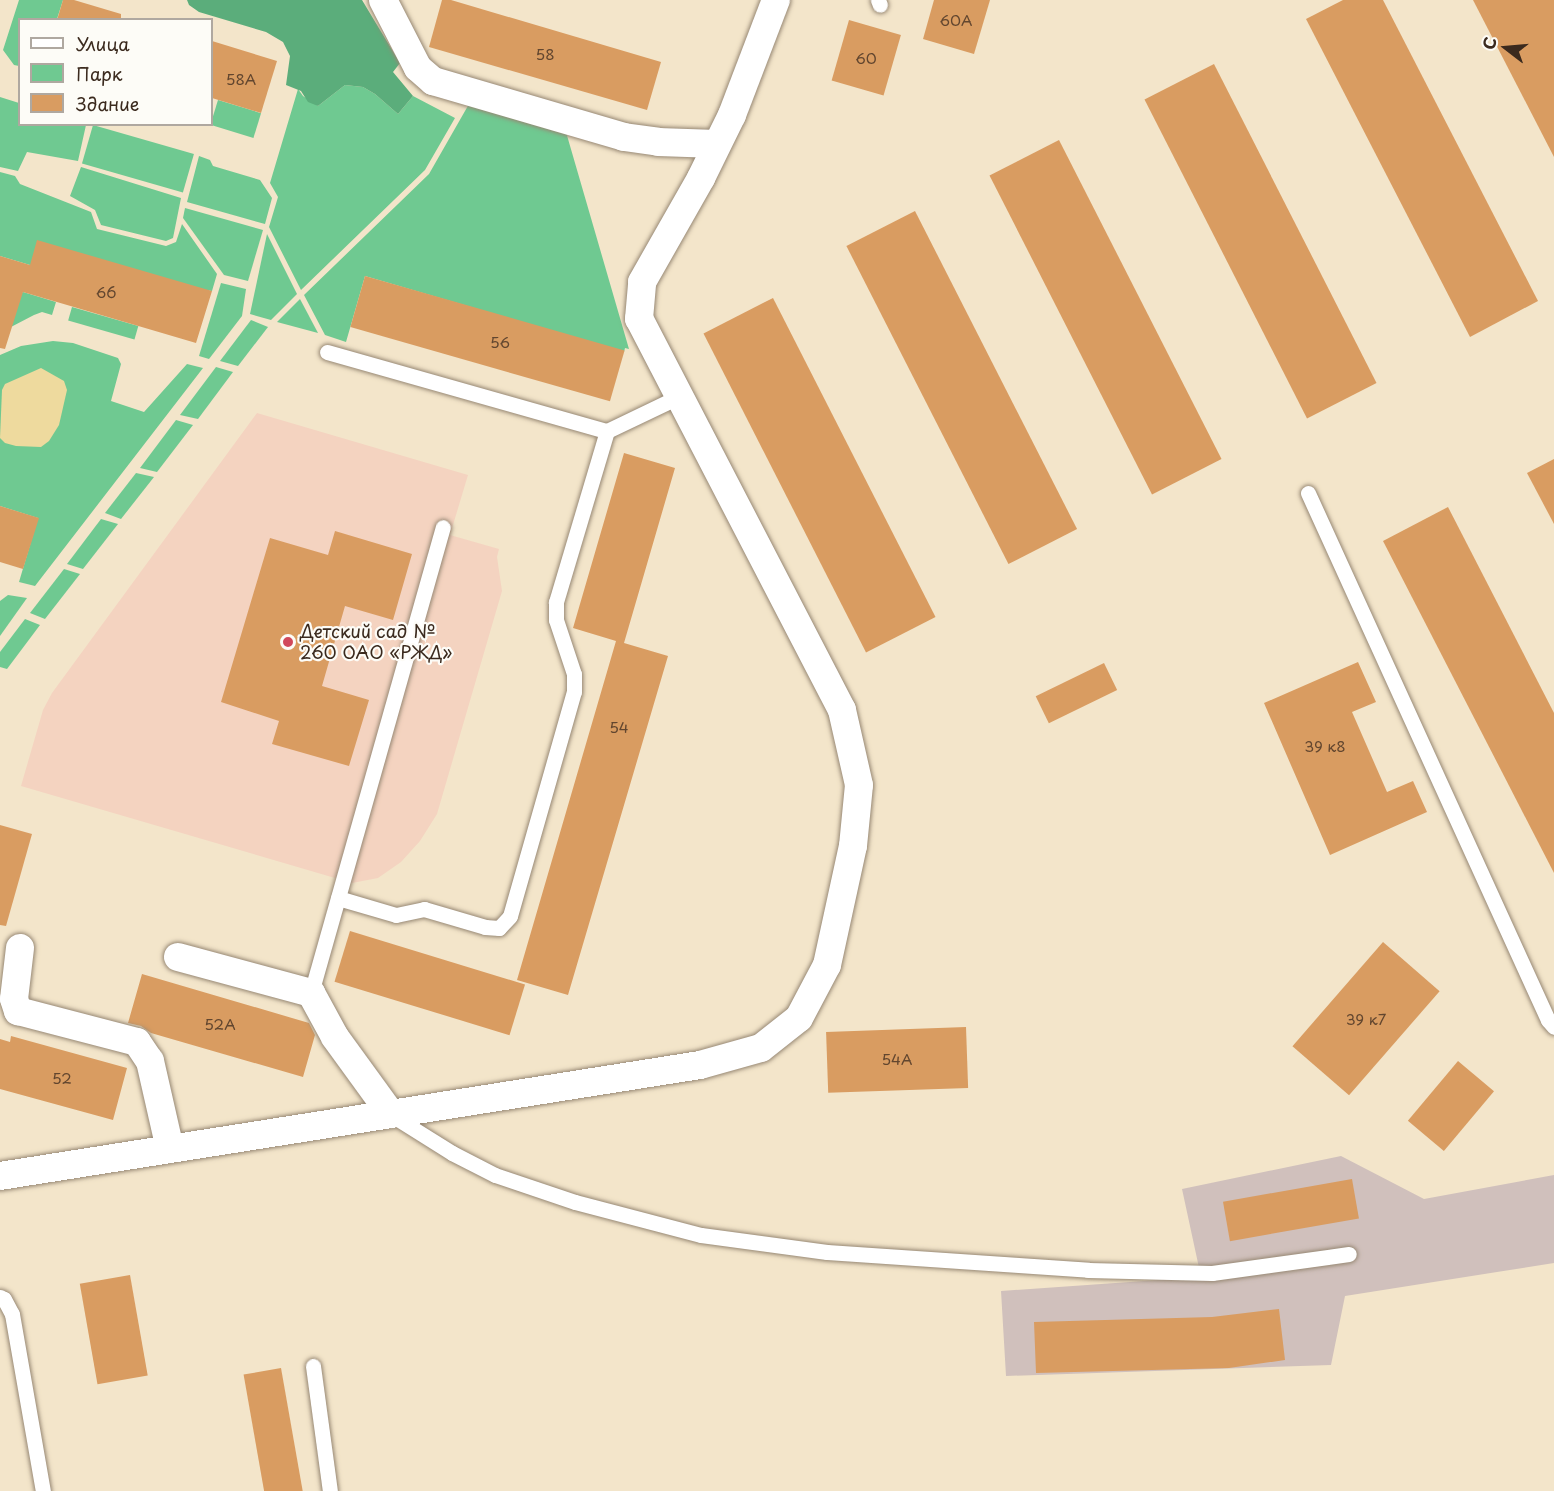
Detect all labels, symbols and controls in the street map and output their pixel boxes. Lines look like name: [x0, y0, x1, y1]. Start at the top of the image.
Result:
house number: 60А: [940, 11, 972, 29]
legend: [18, 18, 213, 126]
north arrow: [1476, 18, 1536, 78]
text: Улица: [76, 30, 130, 57]
text: С: [1475, 34, 1502, 52]
house number: 58: [535, 45, 555, 63]
house number: 60: [855, 49, 877, 67]
text: Парк: [76, 60, 122, 87]
house number: 58А: [226, 70, 256, 88]
text: Здание: [76, 90, 139, 117]
house number: 66: [96, 283, 116, 301]
house number: 56: [490, 333, 510, 351]
place label: Детский сад № 260 ОАО «РЖД»: [300, 621, 454, 664]
marker: Детский сад № 260 ОАО «РЖД»: [281, 635, 295, 649]
house number: 54: [609, 718, 629, 736]
house number: 39 к8: [1304, 737, 1346, 755]
house number: 39 к7: [1346, 1010, 1386, 1028]
house number: 52А: [204, 1015, 236, 1033]
house number: 54А: [881, 1050, 913, 1068]
house number: 52: [52, 1069, 72, 1087]

